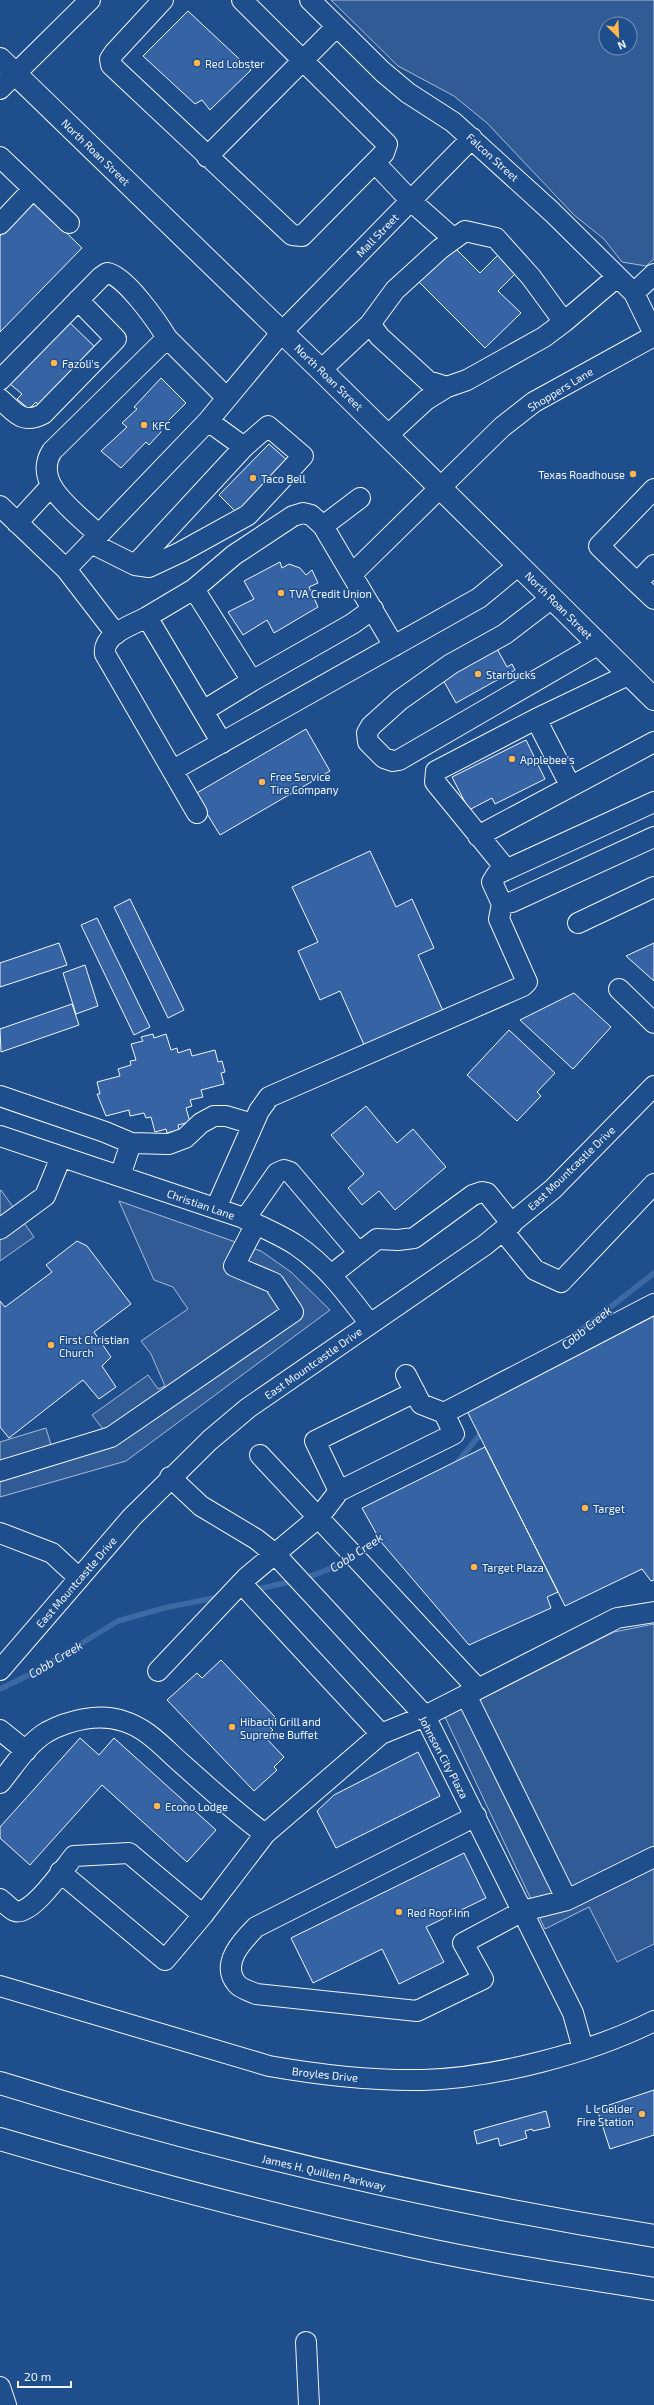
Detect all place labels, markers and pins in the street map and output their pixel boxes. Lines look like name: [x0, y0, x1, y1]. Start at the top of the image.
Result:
place label: Red Lobster: [205, 57, 265, 70]
marker: Red Lobster: [192, 58, 202, 68]
place label: Fazoli's: [62, 357, 100, 370]
marker: Fazoli's: [49, 358, 59, 368]
place label: KFC: [152, 419, 171, 432]
marker: KFC: [139, 420, 149, 430]
place label: Texas Roadhouse: [538, 468, 625, 481]
marker: Texas Roadhouse: [628, 469, 638, 479]
place label: Taco Bell: [261, 472, 306, 485]
marker: Taco Bell: [248, 473, 258, 483]
place label: TVA Credit Union: [289, 587, 372, 600]
marker: TVA Credit Union: [276, 588, 286, 598]
place label: Starbucks: [486, 668, 536, 681]
marker: Starbucks: [473, 669, 483, 679]
place label: Applebee's: [520, 753, 575, 766]
marker: Applebee's: [507, 754, 517, 764]
place label: Free Service Tire Company: [270, 770, 339, 796]
marker: Free Service Tire Company: [257, 777, 267, 787]
place label: First Christian Church: [59, 1333, 129, 1359]
marker: First Christian Church: [46, 1340, 56, 1350]
place label: Target: [593, 1502, 625, 1515]
marker: Target: [580, 1503, 590, 1513]
place label: Target Plaza: [482, 1561, 544, 1574]
marker: Target Plaza: [469, 1562, 479, 1572]
place label: Hibachi Grill and Supreme Buffet: [240, 1715, 321, 1741]
marker: Hibachi Grill and Supreme Buffet: [227, 1722, 237, 1732]
place label: Econo Lodge: [165, 1800, 228, 1813]
marker: Econo Lodge: [152, 1801, 162, 1811]
place label: Red Roof Inn: [407, 1906, 470, 1919]
marker: Red Roof Inn: [394, 1907, 404, 1917]
place label: L L Gelder Fire Station: [577, 2102, 635, 2128]
marker: L L Gelder Fire Station: [637, 2109, 647, 2119]

